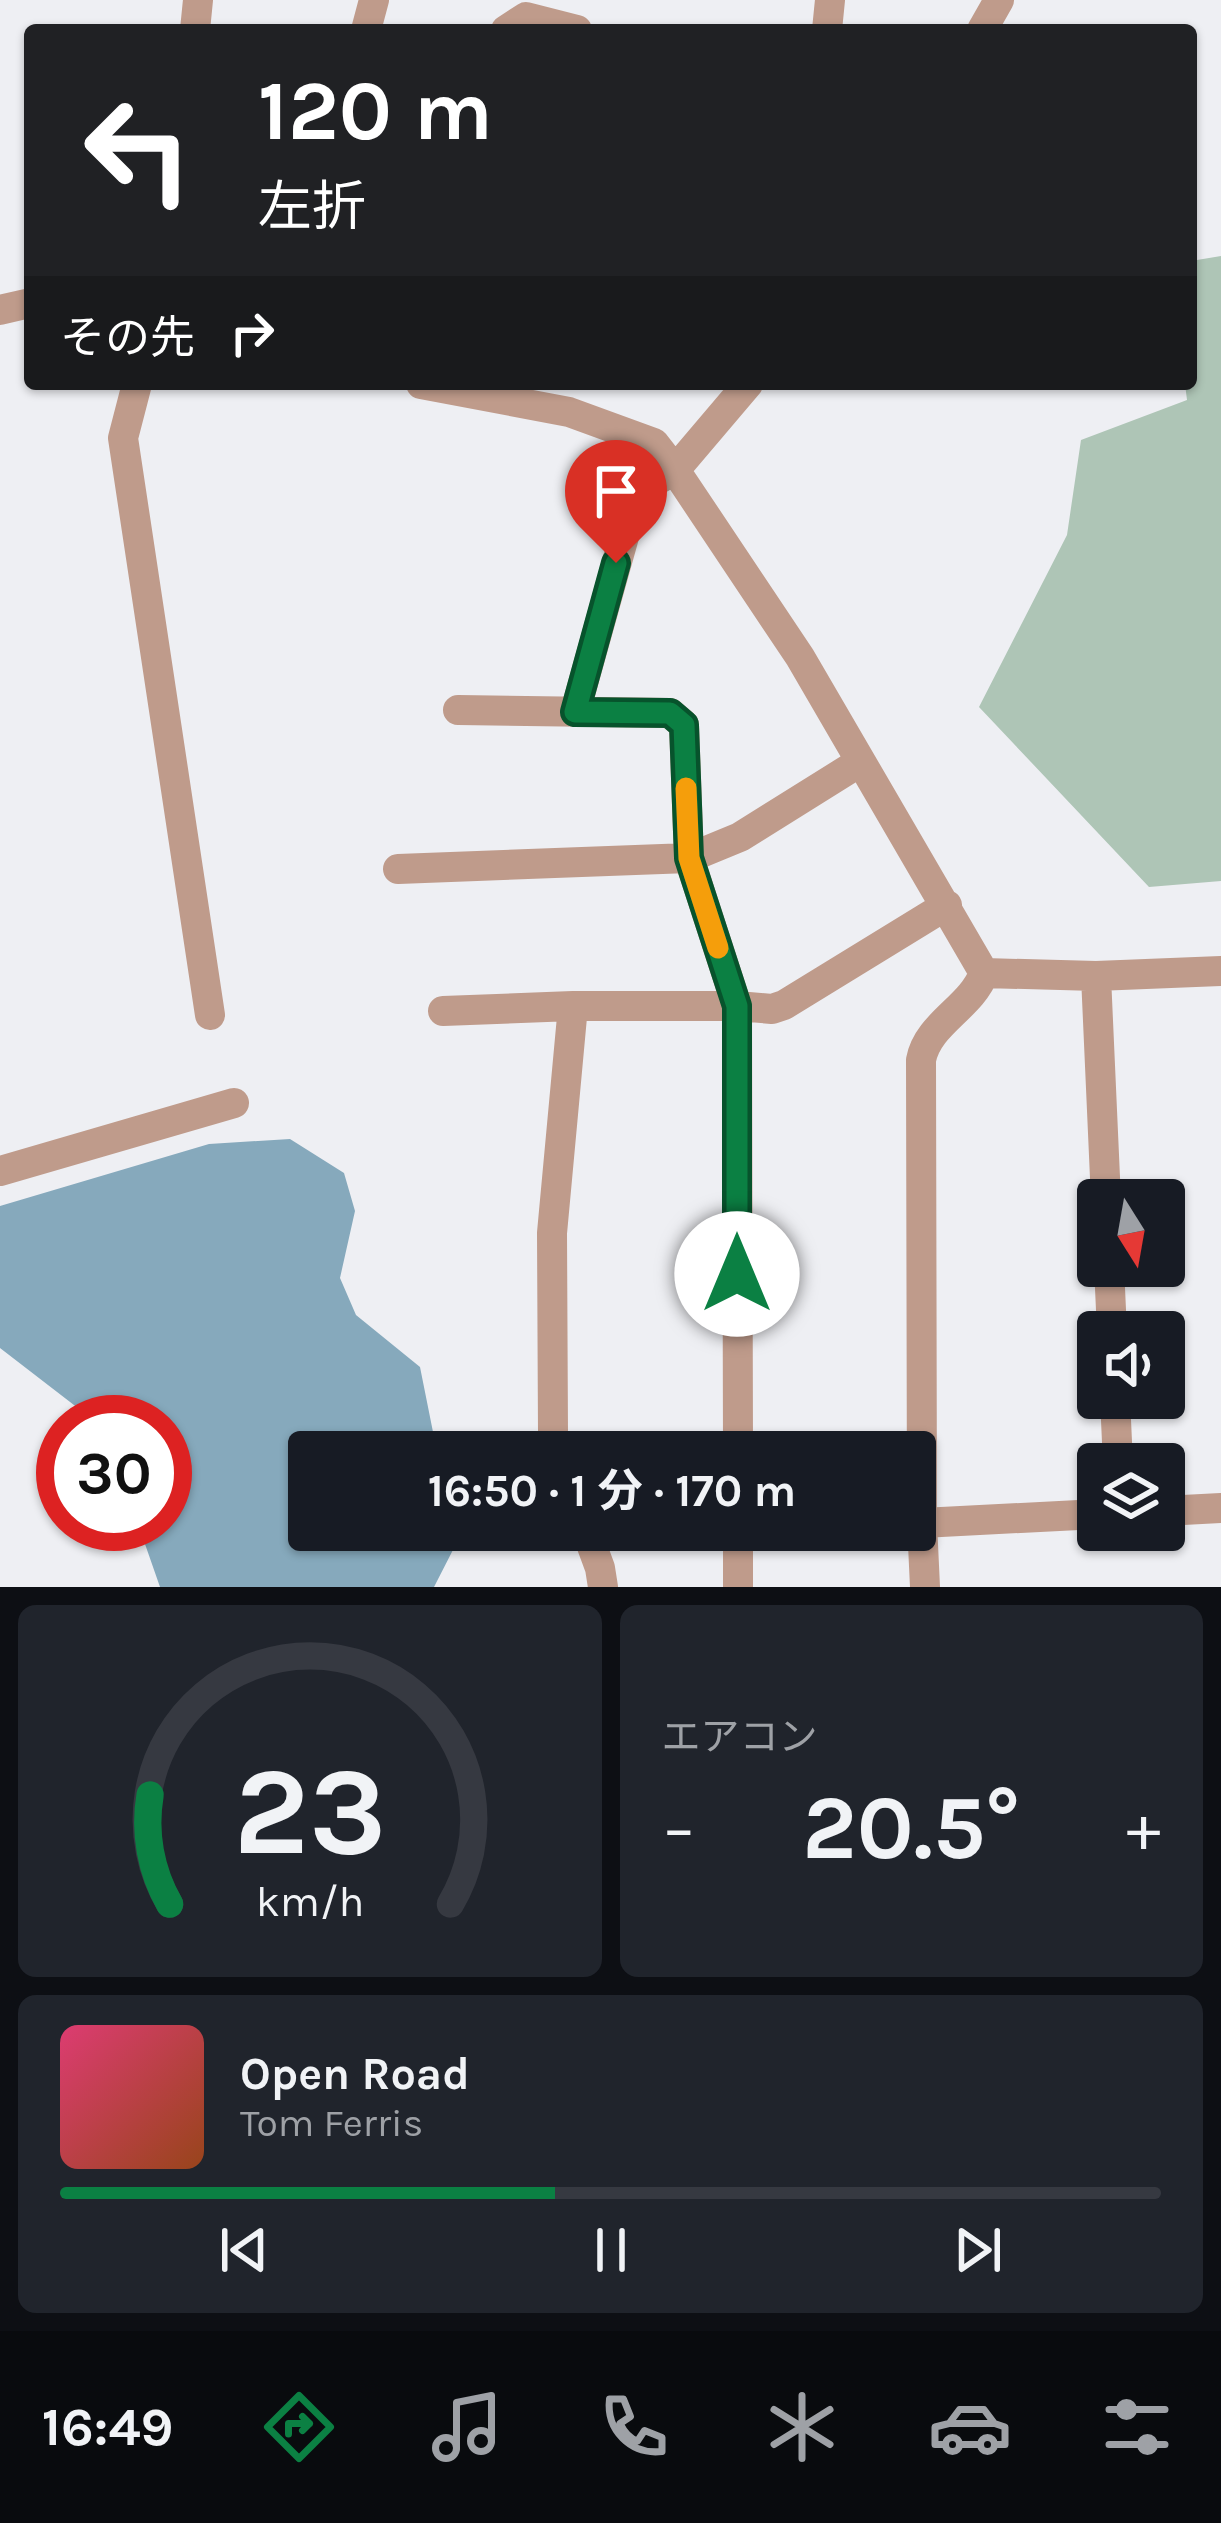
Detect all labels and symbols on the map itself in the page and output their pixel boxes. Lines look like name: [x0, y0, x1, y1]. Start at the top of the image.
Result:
pin: [565, 440, 667, 563]
north arrow: [1077, 1179, 1185, 1287]
position arrow: [674, 1211, 800, 1337]
speed limit sign: 30: [36, 1395, 192, 1551]

